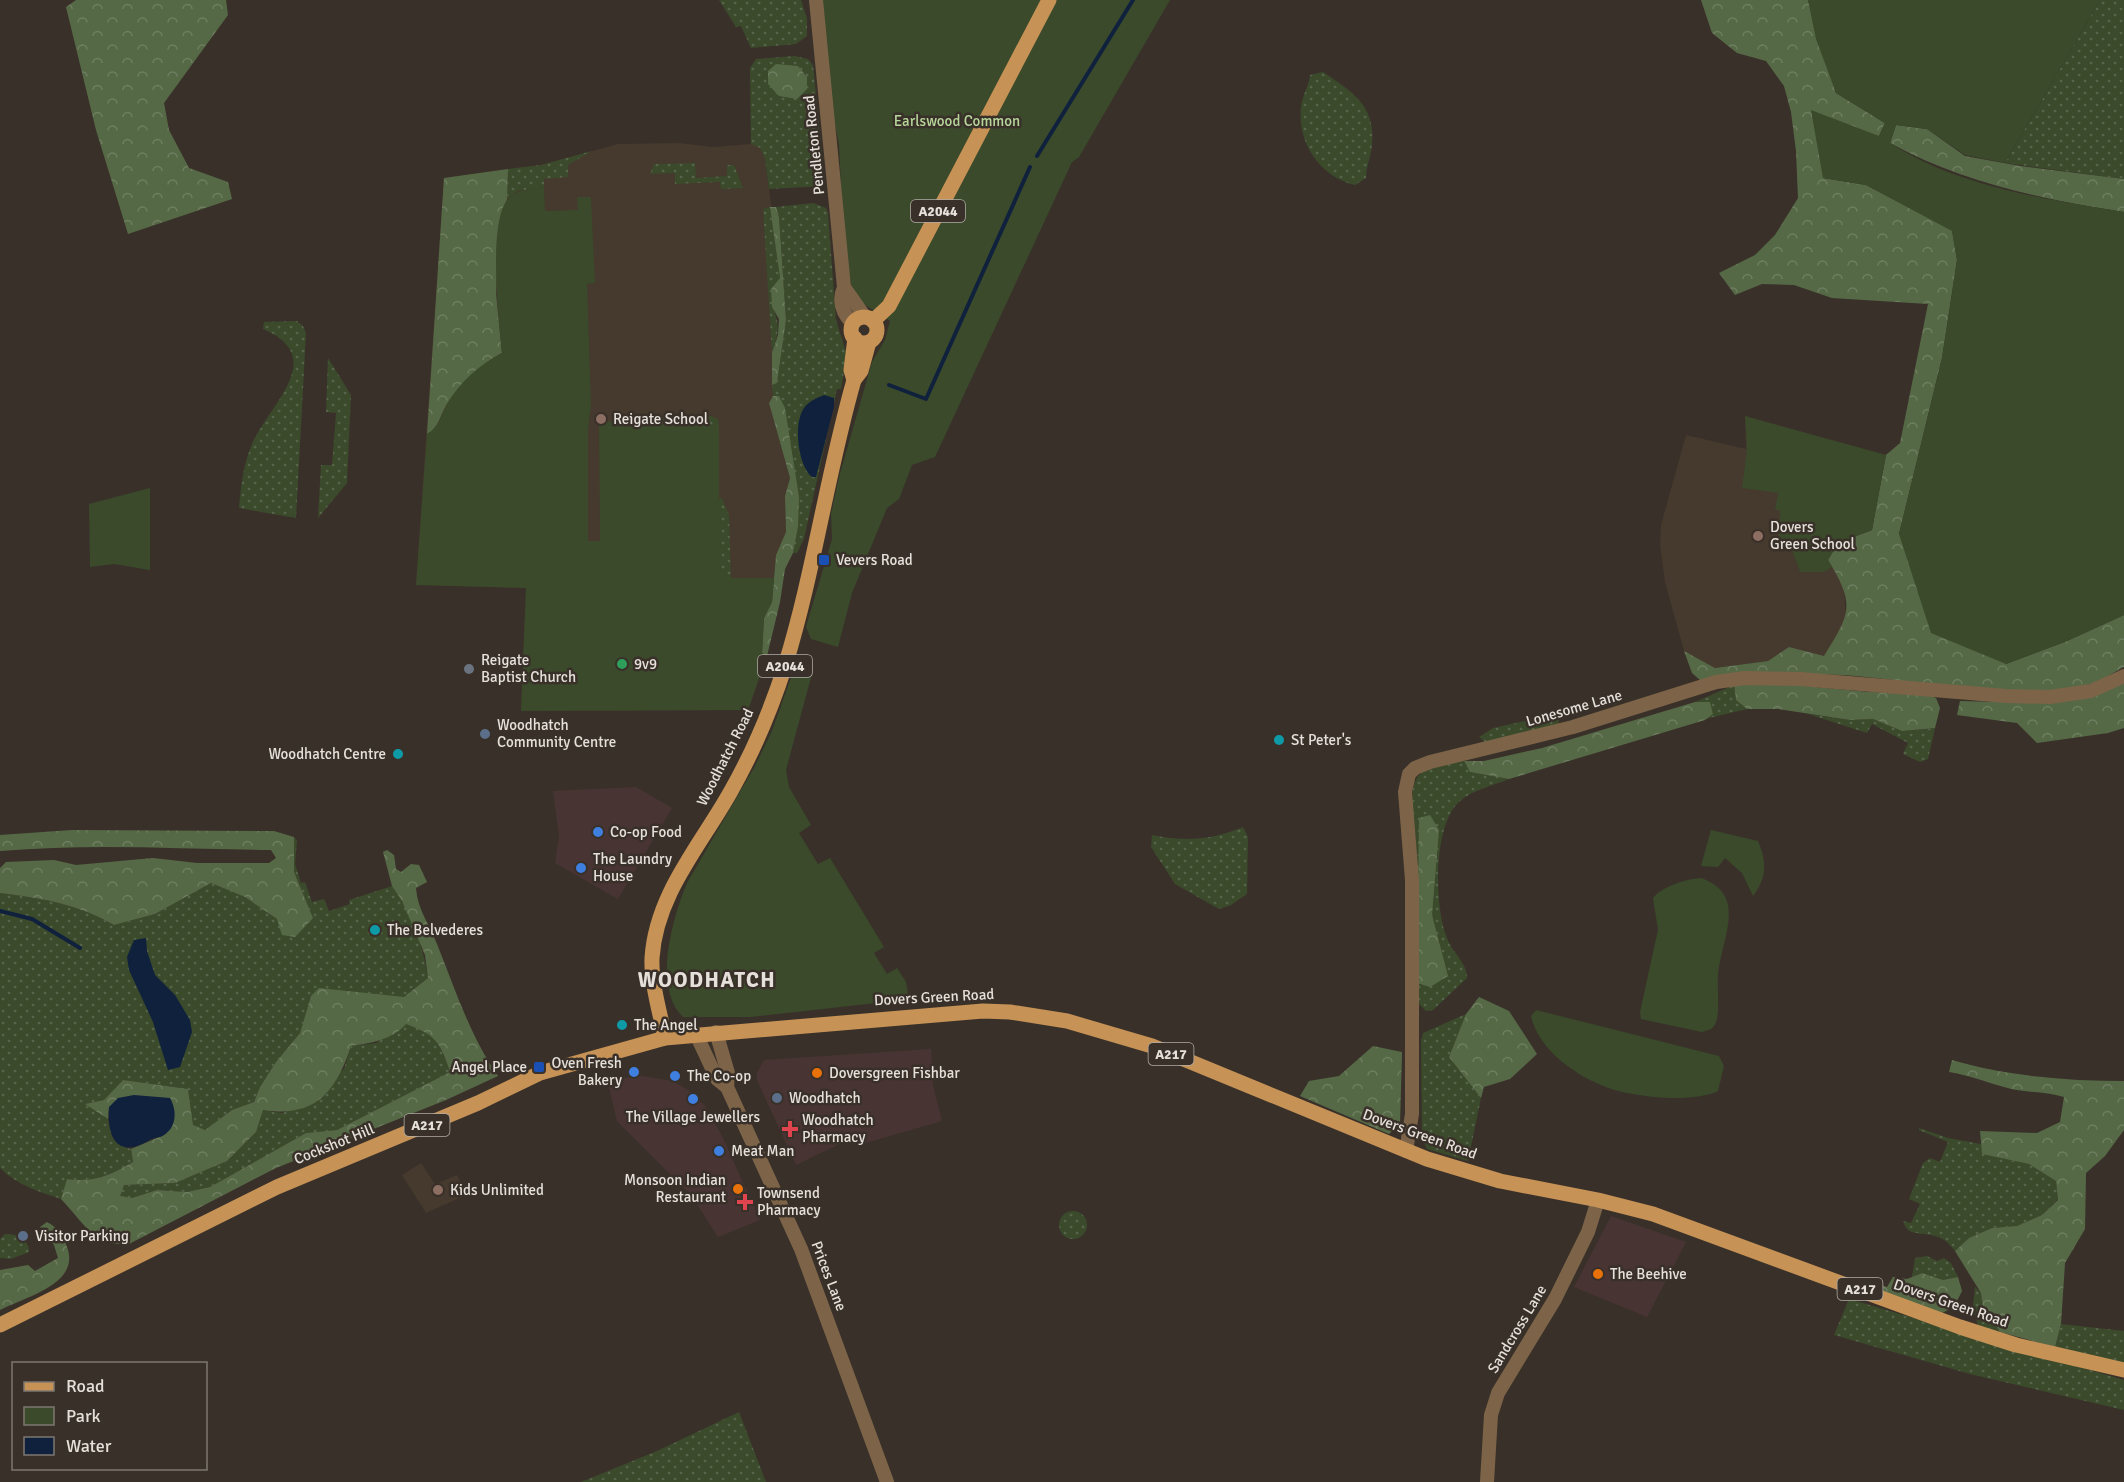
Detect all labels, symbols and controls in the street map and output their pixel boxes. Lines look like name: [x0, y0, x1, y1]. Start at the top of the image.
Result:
street label: Pendleton Road: [800, 94, 828, 196]
park label: Earlswood Common: [894, 112, 1020, 130]
road number: A2044: [911, 200, 965, 222]
place label: Reigate School: [613, 410, 708, 428]
marker: Reigate School: [594, 412, 608, 426]
place label: Dovers Green School: [1770, 518, 1855, 553]
marker: Dovers Green School: [1751, 529, 1765, 543]
place label: Vevers Road: [836, 551, 913, 569]
marker: Vevers Road: [817, 553, 831, 567]
place label: Reigate Baptist Church: [481, 651, 576, 686]
place label: 9v9: [634, 655, 657, 673]
road number: A2044: [758, 655, 812, 677]
marker: 9v9: [615, 657, 629, 671]
marker: Reigate Baptist Church: [462, 662, 476, 676]
street label: Lonesome Lane: [1524, 686, 1624, 730]
street label: Woodhatch Road: [693, 705, 757, 809]
place label: Woodhatch Community Centre: [497, 716, 616, 751]
marker: Woodhatch Community Centre: [478, 727, 492, 741]
place label: St Peter's: [1291, 731, 1352, 749]
marker: St Peter's: [1272, 733, 1286, 747]
place label: Woodhatch Centre: [268, 745, 386, 763]
marker: Woodhatch Centre: [391, 747, 405, 761]
place label: Co-op Food: [610, 823, 682, 841]
marker: Co-op Food: [591, 825, 605, 839]
place label: The Laundry House: [593, 850, 672, 885]
marker: The Laundry House: [574, 861, 588, 875]
place label: The Belvederes: [387, 921, 484, 939]
marker: The Belvederes: [368, 923, 382, 937]
district label: WOODHATCH: [638, 967, 776, 993]
street label: Dovers Green Road: [873, 985, 995, 1009]
place label: The Angel: [634, 1016, 698, 1034]
marker: The Angel: [615, 1018, 629, 1032]
road number: A217: [1148, 1043, 1194, 1065]
place label: Oven Fresh Bakery: [552, 1054, 622, 1089]
place label: Angel Place: [452, 1058, 527, 1076]
marker: Angel Place: [532, 1060, 546, 1074]
place label: Doversgreen Fishbar: [829, 1064, 960, 1082]
marker: Oven Fresh Bakery: [627, 1065, 641, 1079]
marker: Doversgreen Fishbar: [810, 1066, 824, 1080]
place label: The Co-op: [687, 1067, 751, 1085]
marker: The Co-op: [668, 1069, 682, 1083]
place label: Woodhatch: [789, 1089, 861, 1107]
marker: Woodhatch: [770, 1091, 784, 1105]
marker: The Village Jewellers: [686, 1092, 700, 1106]
street label: Dovers Green Road: [1360, 1105, 1480, 1163]
place label: The Village Jewellers: [626, 1108, 761, 1126]
place label: Woodhatch Pharmacy: [802, 1111, 874, 1146]
road number: A217: [404, 1114, 450, 1136]
street label: Cockshot Hill: [291, 1120, 377, 1168]
marker: Woodhatch Pharmacy: [783, 1122, 797, 1136]
place label: Meat Man: [731, 1142, 795, 1160]
marker: Meat Man: [712, 1144, 726, 1158]
place label: Monsoon Indian Restaurant: [624, 1171, 726, 1206]
place label: Kids Unlimited: [450, 1181, 544, 1199]
marker: Monsoon Indian Restaurant: [731, 1182, 745, 1196]
marker: Kids Unlimited: [431, 1183, 445, 1197]
place label: Townsend Pharmacy: [757, 1184, 820, 1219]
marker: Townsend Pharmacy: [738, 1195, 752, 1209]
place label: Visitor Parking: [35, 1227, 129, 1245]
marker: Visitor Parking: [16, 1229, 30, 1243]
street label: Prices Lane: [807, 1238, 851, 1314]
place label: The Beehive: [1610, 1265, 1687, 1283]
marker: The Beehive: [1591, 1267, 1605, 1281]
street label: Dovers Green Road: [1891, 1275, 2011, 1331]
road number: A217: [1838, 1278, 1882, 1300]
street label: Sandcross Lane: [1484, 1282, 1550, 1376]
legend: [12, 1362, 207, 1470]
text: Road: [66, 1375, 105, 1397]
text: Park: [66, 1405, 101, 1427]
text: Water: [66, 1435, 112, 1457]

